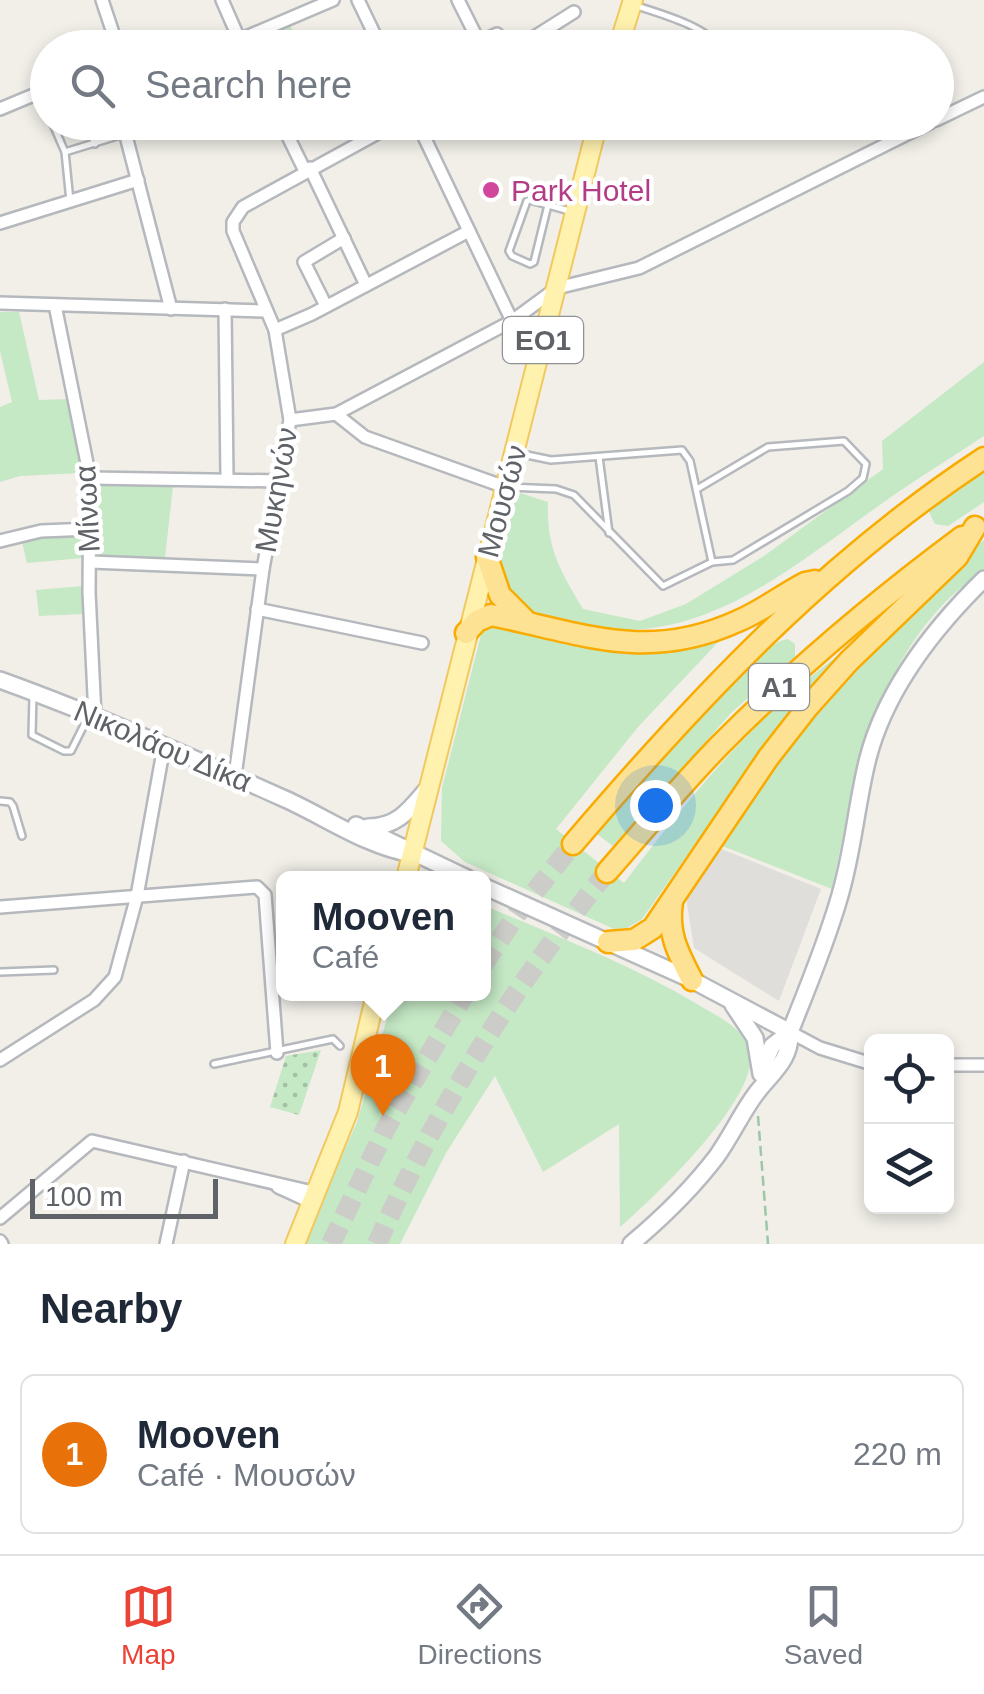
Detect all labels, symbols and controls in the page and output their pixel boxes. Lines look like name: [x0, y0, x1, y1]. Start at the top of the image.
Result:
search box: [30, 30, 954, 140]
icon: search: [65, 58, 120, 113]
text: Search here: [145, 64, 352, 106]
place label: Park Hotel: [511, 174, 651, 207]
marker: Park Hotel: [480, 179, 502, 201]
road number: ΕΟ1: [503, 317, 583, 363]
street label: Μυκηνών: [249, 425, 303, 555]
street label: Μουσών: [471, 441, 533, 561]
street label: Μίνωα: [68, 464, 106, 554]
road number: Α1: [749, 664, 809, 710]
street label: Νικολάου Δίκα: [69, 694, 257, 798]
your location: [630, 780, 681, 831]
popup: [276, 871, 491, 1001]
text: Mooven: [312, 896, 455, 938]
text: Café: [312, 939, 379, 975]
pin: 1: [350, 1034, 416, 1116]
map controls: [864, 1034, 954, 1214]
button: locate: [864, 1034, 954, 1124]
button: layers: [864, 1124, 954, 1214]
scale bar: [30, 1174, 218, 1218]
text: 100 m: [45, 1181, 123, 1212]
text: Nearby: [40, 1285, 182, 1332]
text: Mooven: [137, 1414, 281, 1456]
text: 1: [66, 1436, 83, 1472]
text: 220 m: [853, 1436, 942, 1472]
text: Café · Μουσών: [137, 1457, 356, 1493]
tab: Map: [121, 1579, 176, 1671]
tab: Directions: [418, 1579, 542, 1671]
tab: Saved: [784, 1579, 863, 1671]

